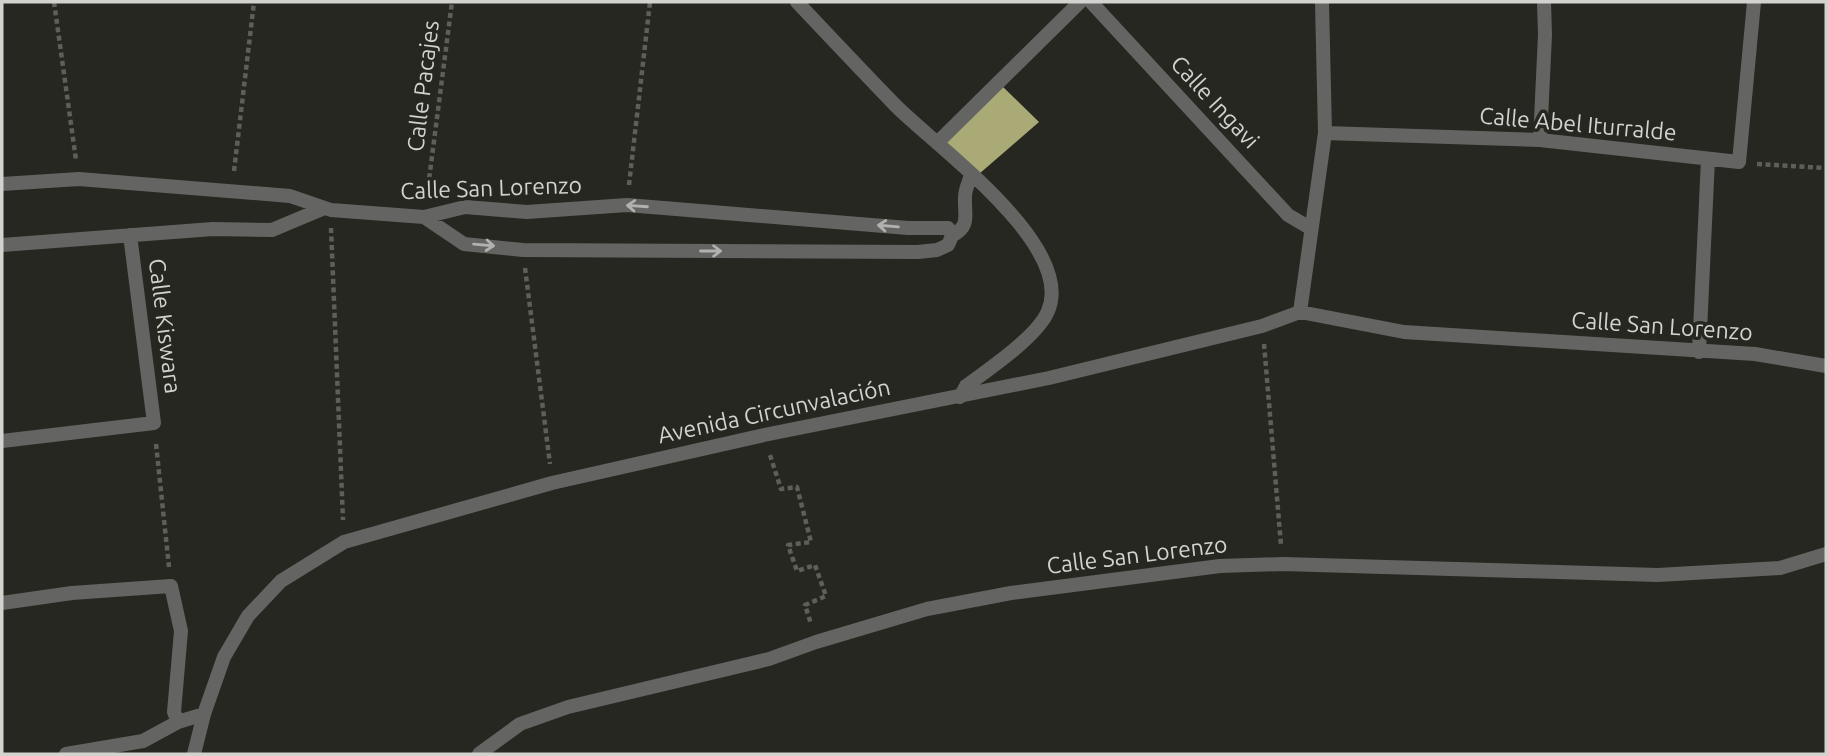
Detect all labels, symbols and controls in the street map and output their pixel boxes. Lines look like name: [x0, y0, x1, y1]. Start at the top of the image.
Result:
street label: Calle Pacajes: [402, 19, 443, 153]
street label: Calle Ingavi: [1166, 50, 1264, 153]
street label: Calle Abel Iturralde: [1478, 102, 1678, 145]
street label: Calle San Lorenzo: [400, 172, 582, 203]
one-way arrow: [626, 199, 649, 212]
one-way arrow: [878, 219, 900, 232]
one-way arrow: [472, 239, 495, 252]
one-way arrow: [699, 244, 722, 258]
street label: Calle Kiswara: [145, 257, 186, 395]
street label: Calle San Lorenzo: [1571, 307, 1754, 344]
street label: Avenida Circunvalación: [655, 374, 892, 447]
street label: Calle San Lorenzo: [1045, 531, 1229, 578]

